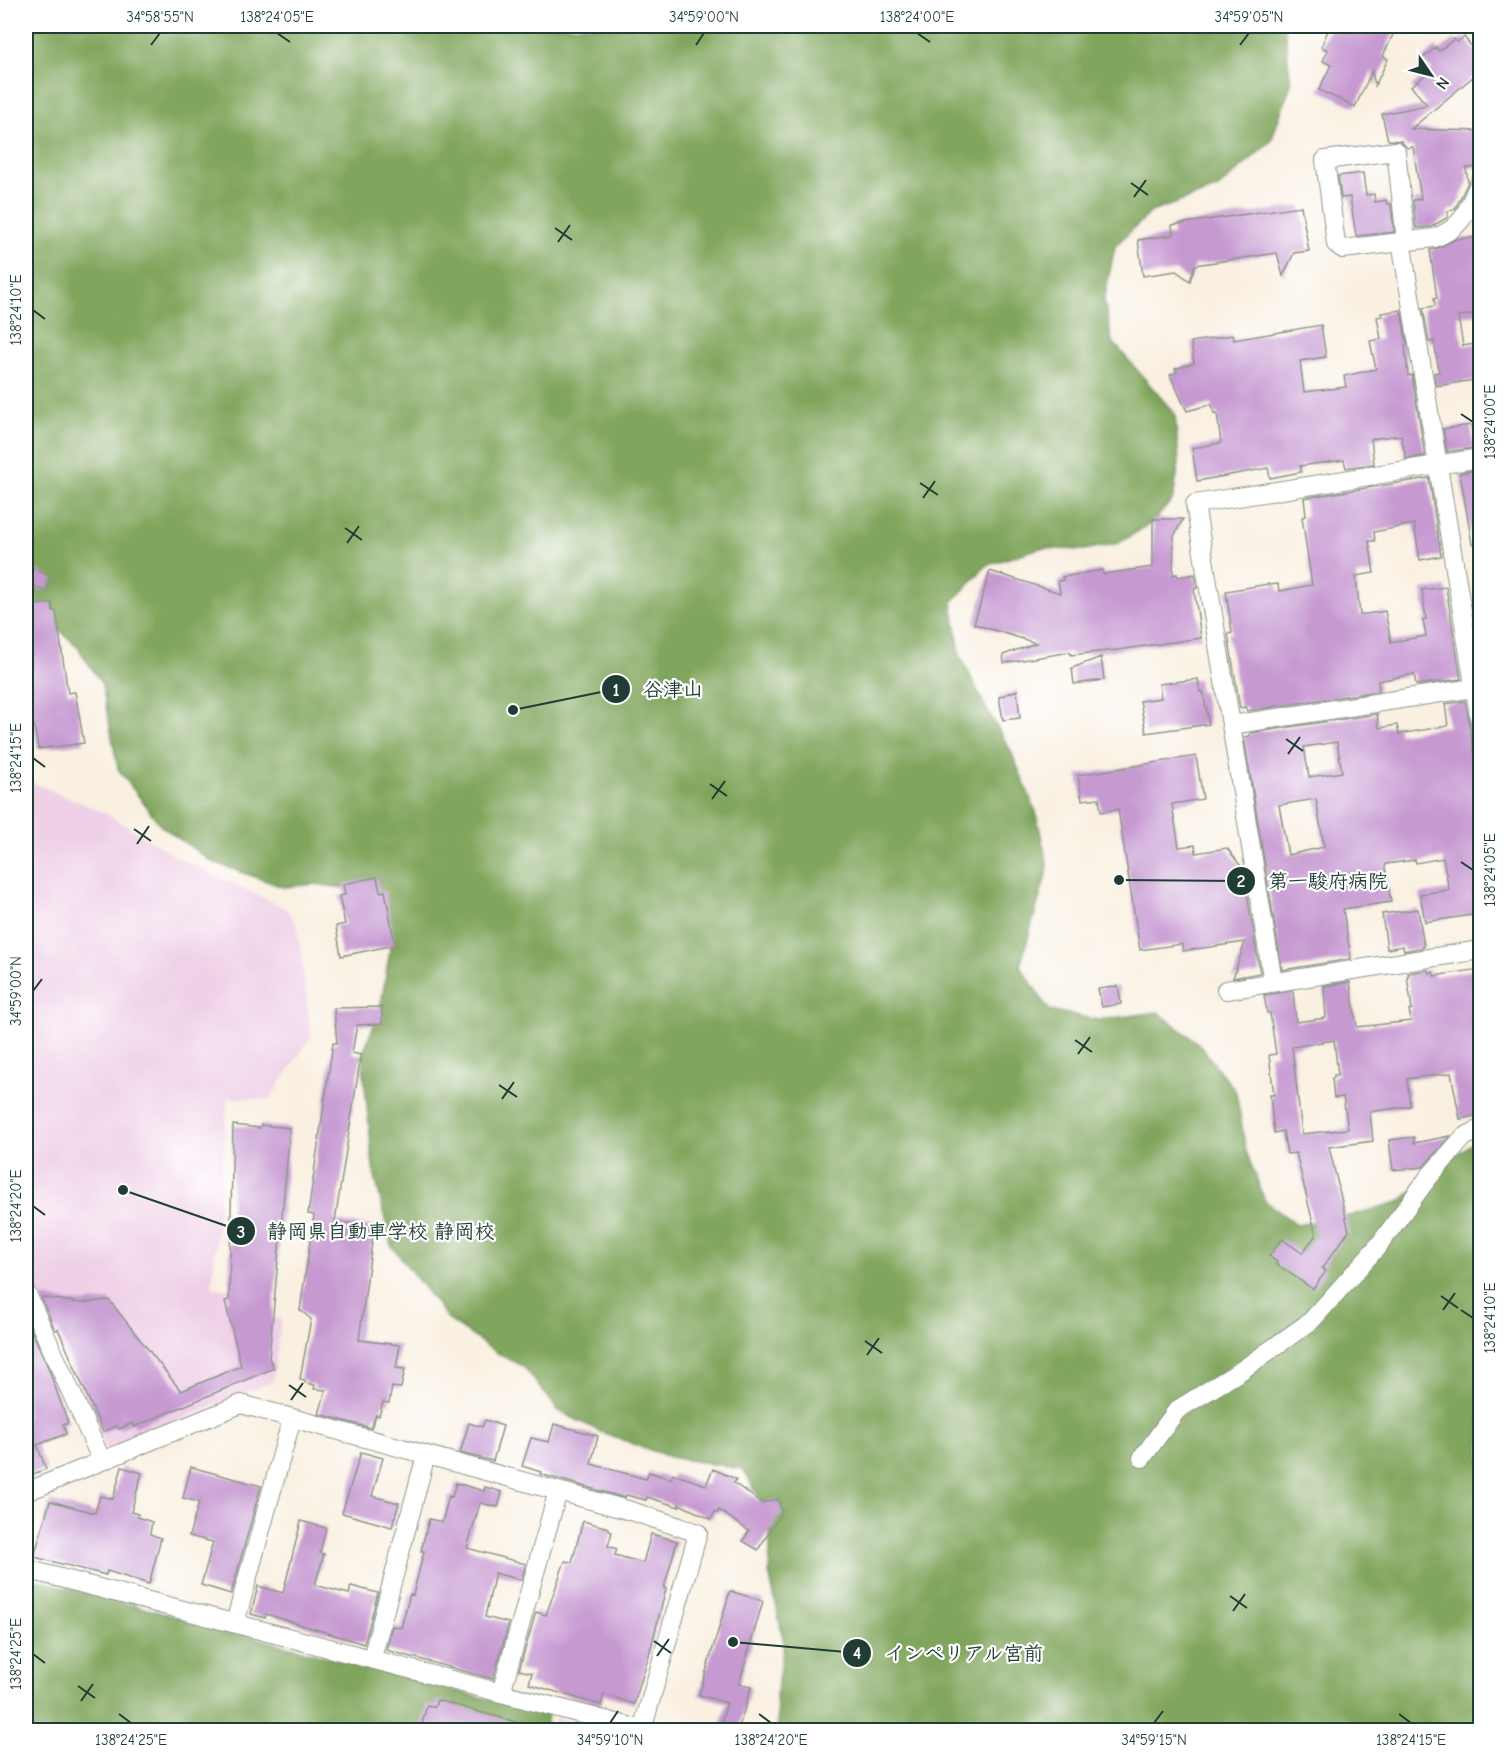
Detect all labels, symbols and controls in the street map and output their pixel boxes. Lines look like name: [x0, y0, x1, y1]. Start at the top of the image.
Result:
text: 34°58'55"N: [126, 8, 194, 26]
text: 138°24'05"E: [240, 8, 314, 26]
text: 34°59'00"N: [669, 8, 739, 26]
text: 138°24'00"E: [880, 8, 954, 26]
text: 34°59'05"N: [1215, 8, 1283, 26]
north arrow: [1401, 45, 1461, 105]
text: N: [1432, 74, 1453, 92]
text: 138°24'10"E: [7, 274, 25, 346]
text: 138°24'00"E: [1481, 385, 1499, 459]
callout: 谷津山: [601, 670, 715, 708]
text: 谷津山: [643, 678, 703, 701]
text: 1: [612, 680, 620, 701]
text: 138°24'15"E: [7, 723, 25, 793]
text: 138°24'05"E: [1481, 833, 1499, 907]
callout: 第一駿府病院: [1226, 862, 1400, 900]
text: 第一駿府病院: [1268, 870, 1388, 893]
text: 2: [1237, 871, 1246, 892]
text: 34°59'00"N: [7, 956, 25, 1026]
text: 138°24'20"E: [7, 1169, 25, 1243]
callout: 静岡県自動車学校 静岡校: [226, 1212, 507, 1250]
text: 静岡県自動車学校 静岡校: [267, 1220, 495, 1243]
text: 3: [237, 1222, 245, 1243]
text: 138°24'10"E: [1481, 1282, 1499, 1354]
text: 138°24'25"E: [7, 1618, 25, 1690]
callout: インペリアル宮前: [842, 1634, 1056, 1672]
text: インペリアル宮前: [885, 1642, 1043, 1665]
text: 4: [853, 1643, 861, 1664]
text: 138°24'25"E: [95, 1731, 167, 1749]
text: 34°59'10"N: [577, 1731, 643, 1749]
text: 138°24'20"E: [734, 1731, 808, 1749]
text: 34°59'15"N: [1121, 1731, 1187, 1749]
text: 138°24'15"E: [1376, 1731, 1446, 1749]

